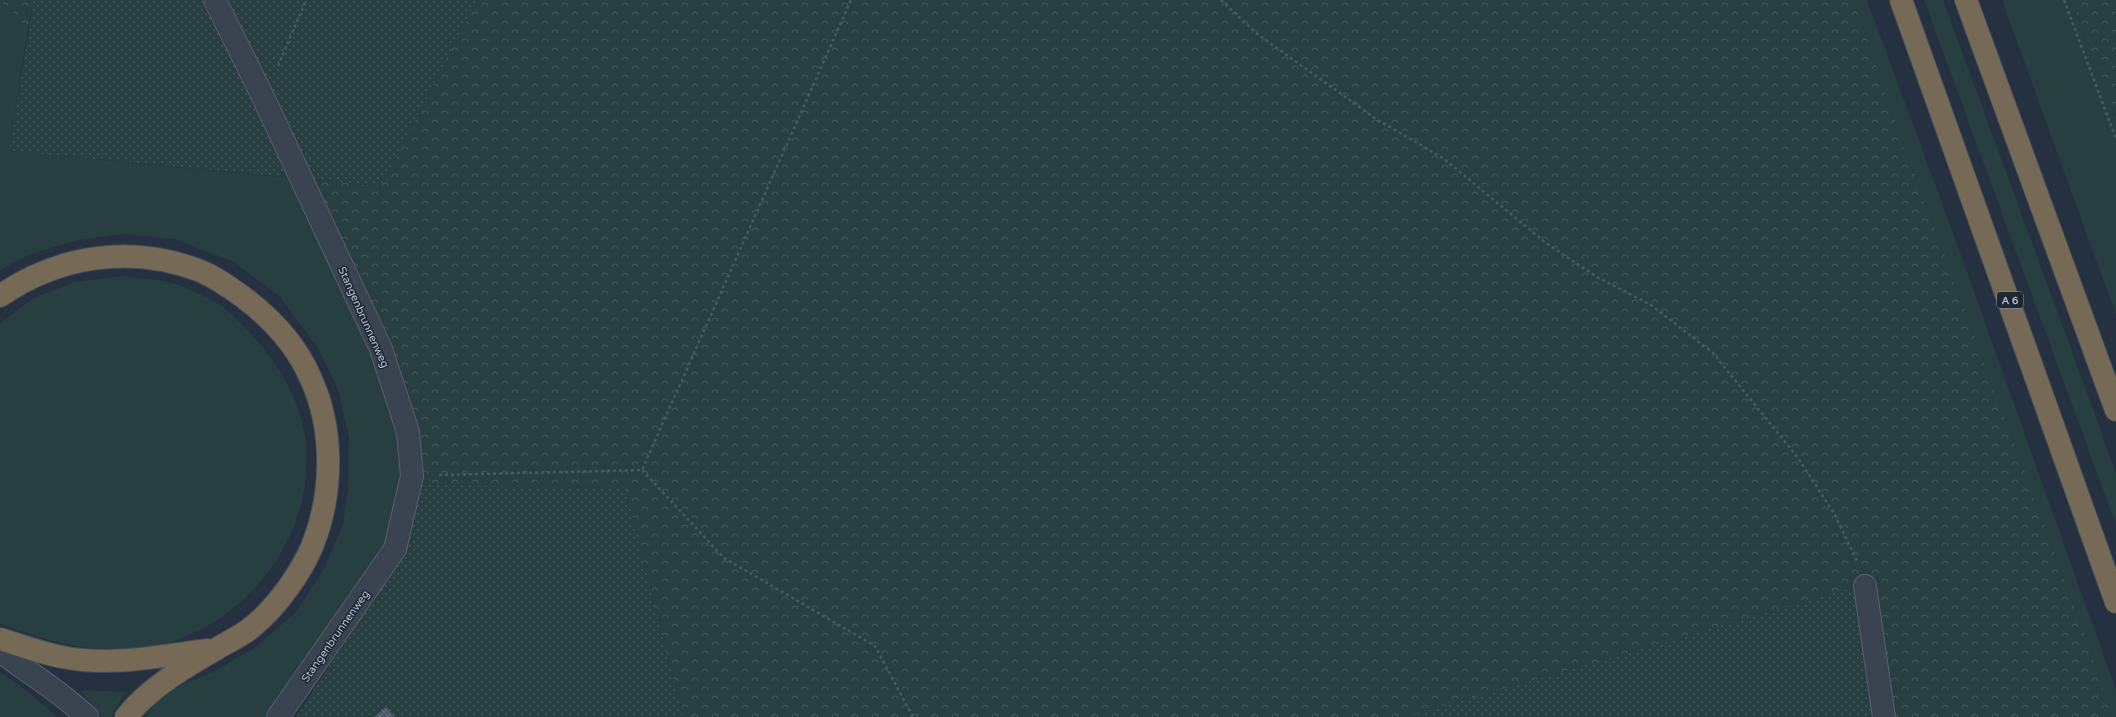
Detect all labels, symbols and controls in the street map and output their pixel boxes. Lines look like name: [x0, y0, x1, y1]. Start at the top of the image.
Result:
street label: Stangenbrunnenweg: [335, 265, 392, 370]
road number: A 6: [1997, 292, 2023, 308]
street label: Stangenbrunnenweg: [299, 588, 372, 685]

